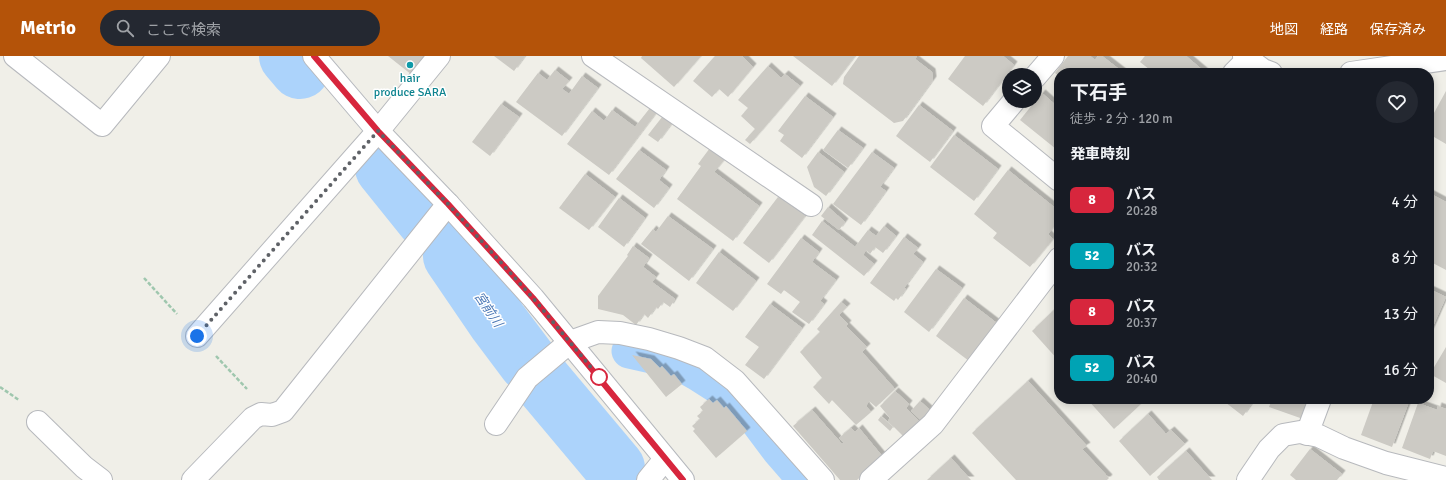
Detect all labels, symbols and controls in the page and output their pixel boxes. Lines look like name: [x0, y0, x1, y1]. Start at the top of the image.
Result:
search box: [100, 10, 380, 46]
text: Metrio: [20, 16, 76, 40]
icon: search: [114, 17, 136, 39]
text: ここで検索: [146, 21, 221, 39]
text: 地図: [1270, 21, 1298, 38]
text: 経路: [1320, 21, 1348, 38]
text: 保存済み: [1370, 21, 1426, 38]
marker: hair produce SARA: [405, 60, 415, 70]
map controls: [1002, 68, 1042, 108]
button: layers: [1002, 68, 1042, 108]
place label: hair produce SARA: [374, 71, 447, 100]
text: 下石手: [1070, 81, 1127, 105]
button: heart: [1376, 81, 1418, 123]
text: 徒歩 · 2 分 · 120 m: [1070, 111, 1173, 127]
text: 発車時刻: [1070, 145, 1130, 163]
text: バス: [1126, 185, 1156, 203]
text: 8: [1088, 191, 1096, 208]
text: 4 分: [1392, 193, 1418, 211]
text: 20:28: [1126, 203, 1158, 219]
text: バス: [1126, 241, 1156, 259]
text: 52: [1084, 247, 1100, 264]
text: 8 分: [1392, 249, 1418, 267]
text: 20:32: [1126, 259, 1158, 275]
water label: 宮前川: [471, 289, 507, 332]
text: バス: [1126, 297, 1156, 315]
text: 8: [1088, 303, 1096, 320]
text: 13 分: [1384, 305, 1418, 323]
text: 20:37: [1126, 315, 1158, 331]
your location: [187, 326, 207, 346]
text: バス: [1126, 353, 1156, 371]
text: 52: [1084, 359, 1100, 376]
text: 16 分: [1384, 361, 1418, 379]
unlabelled marker: [590, 368, 608, 386]
text: 20:40: [1126, 371, 1158, 387]

